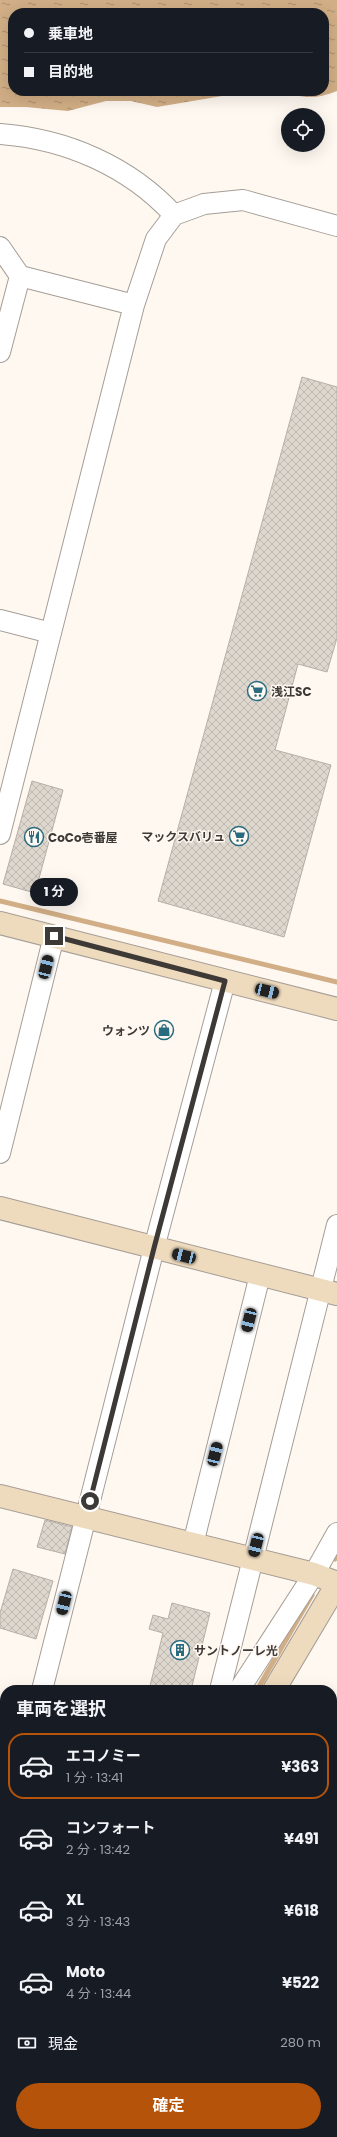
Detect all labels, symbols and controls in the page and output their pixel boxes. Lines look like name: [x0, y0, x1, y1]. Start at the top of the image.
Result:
text: 乗車地: [48, 23, 93, 44]
text: 目的地: [48, 61, 93, 82]
map controls: [281, 108, 325, 152]
button: locate: [281, 108, 325, 152]
supermarket icon: 浅江SC: [246, 680, 268, 702]
place label: 浅江SC: [271, 683, 312, 700]
supermarket icon: マックスバリュ: [228, 825, 250, 847]
restaurant icon: CoCo壱番屋: [23, 826, 45, 848]
place label: マックスバリュ: [141, 828, 225, 845]
place label: CoCo壱番屋: [48, 829, 118, 846]
callout: 1 分: [30, 878, 78, 906]
text: 1 分: [44, 882, 64, 901]
route end: [45, 927, 63, 945]
car: [37, 954, 55, 980]
car: [254, 982, 280, 1000]
shop icon: ウォンツ: [153, 1019, 175, 1041]
place label: ウォンツ: [102, 1022, 150, 1039]
car: [171, 1247, 197, 1265]
car: [240, 1307, 258, 1333]
car: [206, 1441, 224, 1467]
route start: [81, 1492, 99, 1510]
car: [247, 1532, 265, 1558]
car: [55, 1590, 73, 1616]
building icon: サントノーレ光: [169, 1639, 191, 1661]
place label: サントノーレ光: [194, 1642, 278, 1659]
text: 車両を選択: [16, 1696, 106, 1721]
text: エコノミー: [66, 1745, 141, 1766]
icon: car: [18, 1748, 54, 1784]
text: ¥363: [281, 1756, 319, 1777]
text: 1 分 · 13:41: [66, 1768, 123, 1787]
text: コンフォート: [66, 1817, 156, 1838]
icon: car: [18, 1820, 54, 1856]
text: ¥491: [284, 1828, 319, 1849]
text: 2 分 · 13:42: [66, 1840, 130, 1859]
text: XL: [66, 1889, 84, 1910]
icon: car: [18, 1892, 54, 1928]
text: ¥618: [284, 1900, 319, 1921]
text: 3 分 · 13:43: [66, 1912, 130, 1931]
text: Moto: [66, 1961, 105, 1982]
icon: car: [18, 1964, 54, 2000]
text: ¥522: [282, 1972, 319, 1993]
text: 4 分 · 13:44: [66, 1984, 131, 2003]
icon: cash: [16, 2032, 38, 2054]
text: 現金: [48, 2033, 78, 2054]
text: 280 m: [280, 2033, 321, 2052]
button: 確定: [16, 2083, 321, 2129]

